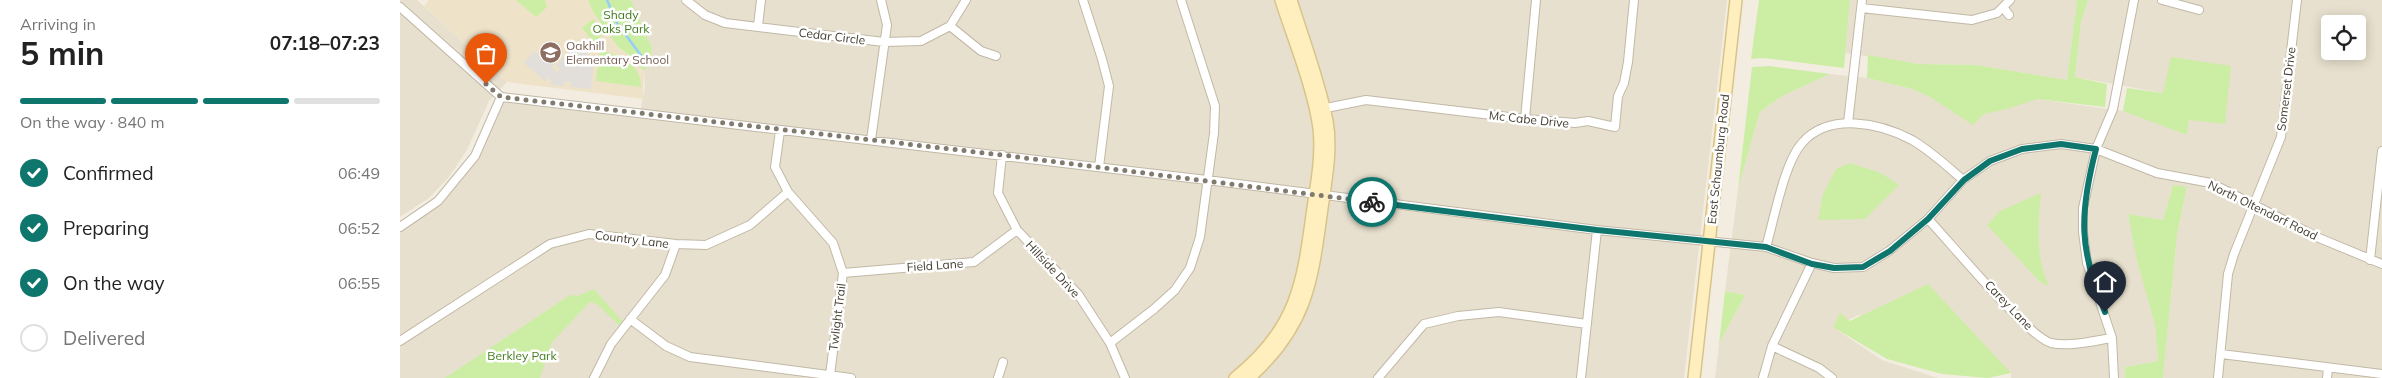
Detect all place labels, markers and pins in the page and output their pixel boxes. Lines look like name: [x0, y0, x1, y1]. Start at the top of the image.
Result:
pin: [465, 33, 507, 84]
place label: Oakhill Elementary School: [566, 38, 669, 67]
school or university icon: Oakhill Elementary School: [538, 40, 562, 64]
pin: [2084, 261, 2126, 312]

